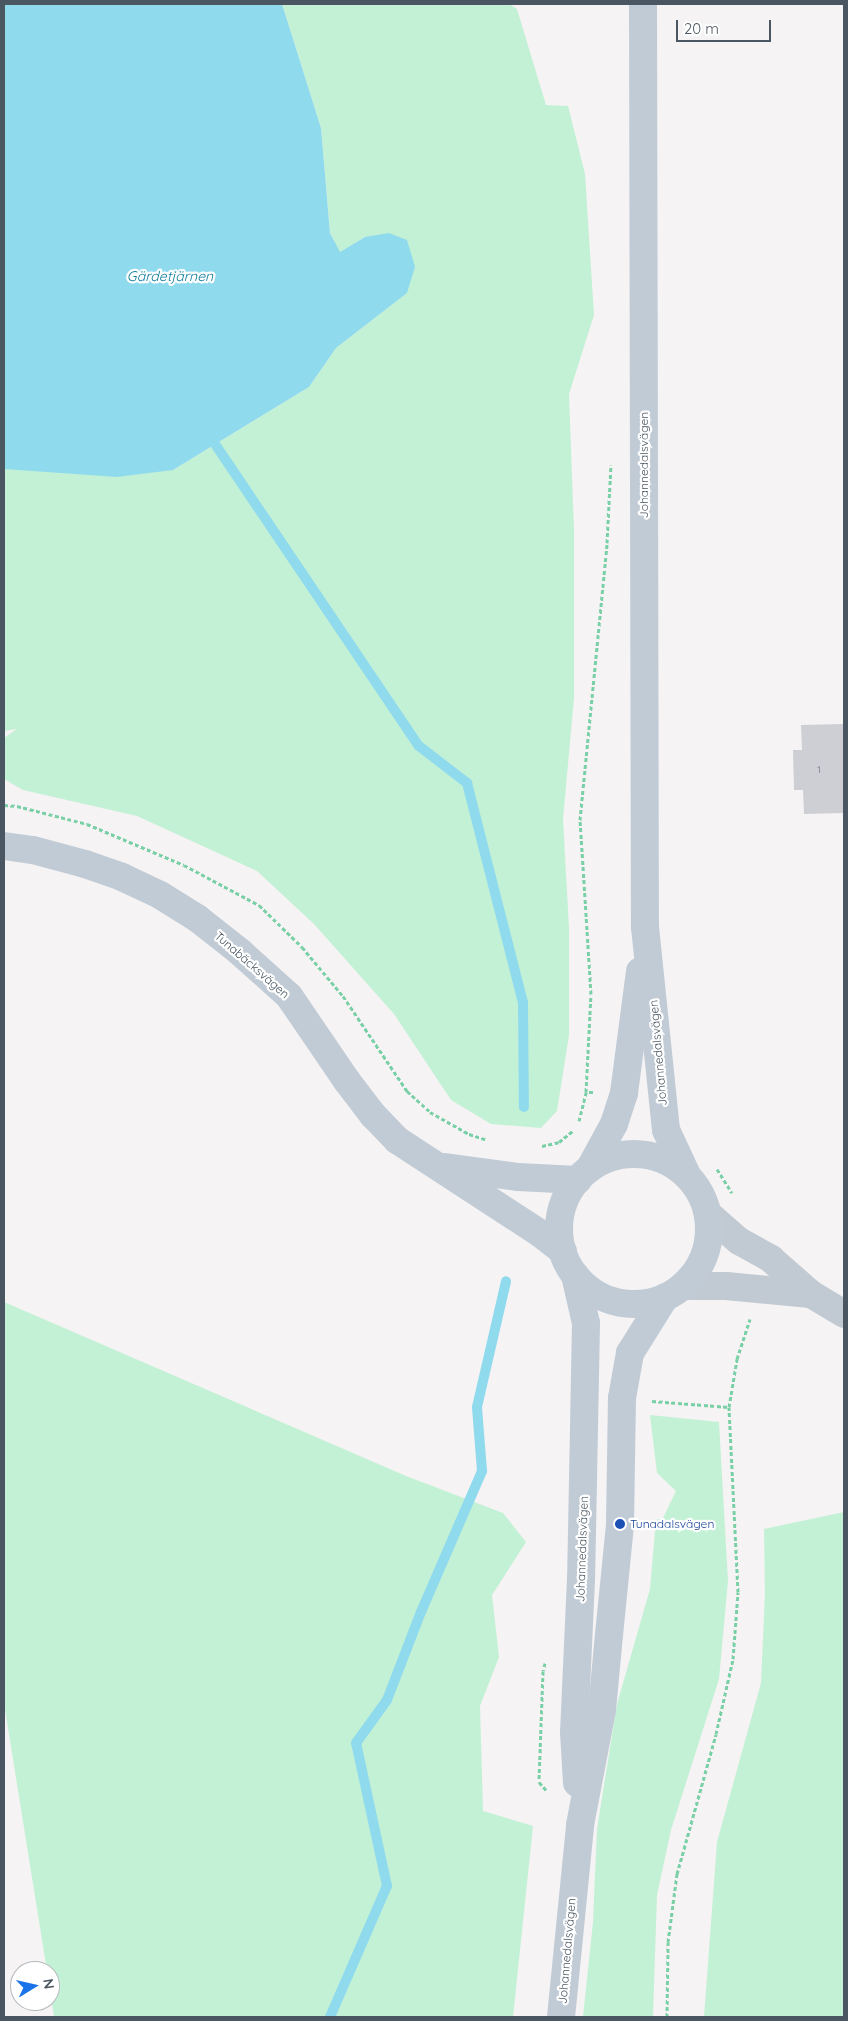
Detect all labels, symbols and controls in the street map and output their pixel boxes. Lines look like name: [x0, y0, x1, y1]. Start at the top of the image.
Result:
scale bar: [678, 10, 773, 42]
text: 20 m: [684, 19, 719, 38]
water label: Gärdetjärnen: [127, 268, 213, 284]
street label: Johannedalsvägen: [637, 412, 651, 518]
house number: 1: [817, 764, 821, 776]
street label: Tunabäcksvägen: [212, 929, 292, 1001]
street label: Johannedalsvägen: [646, 999, 670, 1107]
street label: Johannedalsvägen: [573, 1496, 591, 1602]
place label: Tunadalsvägen: [630, 1517, 714, 1531]
marker: Tunadalsvägen: [614, 1518, 626, 1530]
street label: Johannedalsvägen: [555, 1897, 579, 2005]
north arrow: [10, 1961, 60, 2011]
text: N: [39, 1977, 59, 1990]

